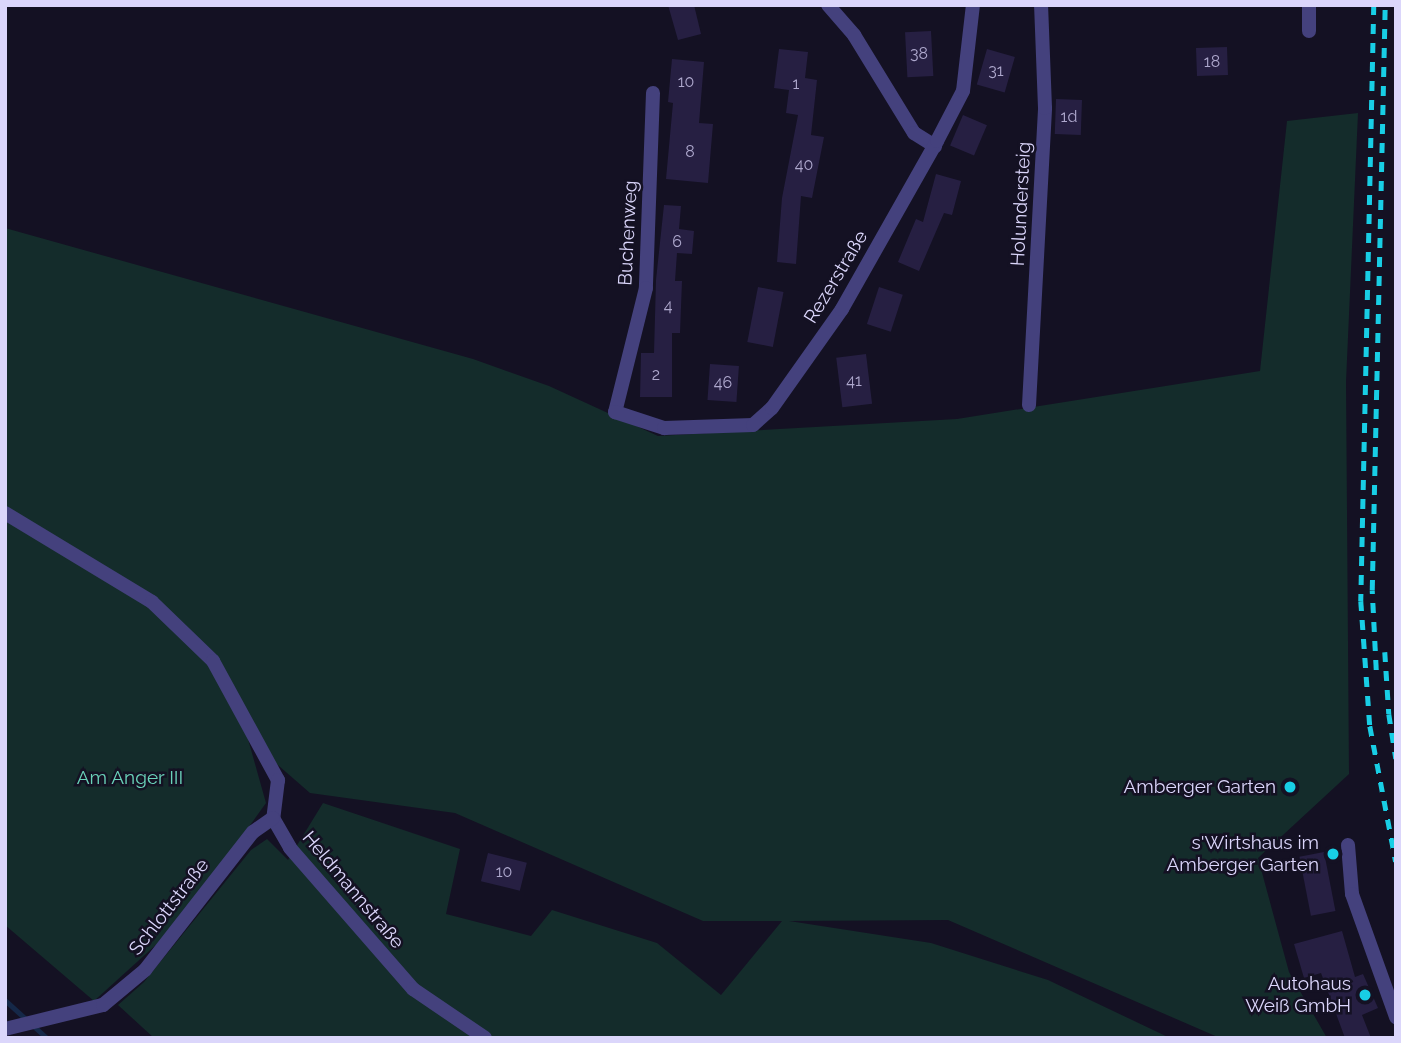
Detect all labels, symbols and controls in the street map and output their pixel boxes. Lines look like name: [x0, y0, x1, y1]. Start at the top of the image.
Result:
house number: 38: [910, 44, 928, 64]
house number: 18: [1204, 52, 1220, 72]
house number: 31: [988, 61, 1004, 81]
house number: 10: [678, 72, 694, 92]
house number: 1: [793, 74, 799, 94]
house number: 1d: [1061, 107, 1077, 127]
street label: Holundersteig: [1006, 141, 1036, 267]
house number: 8: [685, 142, 695, 162]
house number: 40: [795, 155, 813, 175]
street label: Buchenweg: [614, 180, 642, 286]
street label: Rezerstraße: [799, 226, 873, 328]
house number: 6: [672, 232, 682, 252]
house number: 4: [664, 296, 672, 316]
house number: 2: [652, 365, 660, 385]
house number: 41: [846, 371, 862, 391]
house number: 46: [714, 373, 732, 393]
park label: Am Anger III: [76, 767, 184, 789]
place label: Amberger Garten: [1123, 776, 1276, 798]
marker: Amberger Garten: [1282, 779, 1298, 795]
street label: Heldmannstraße: [297, 827, 409, 953]
place label: s'Wirtshaus im Amberger Garten: [1166, 832, 1319, 876]
marker: s'Wirtshaus im Amberger Garten: [1325, 846, 1341, 862]
street label: Schlottstraße: [124, 854, 214, 960]
house number: 10: [496, 862, 512, 882]
place label: Autohaus Weiß GmbH: [1245, 973, 1351, 1017]
marker: Autohaus Weiß GmbH: [1357, 987, 1373, 1003]

